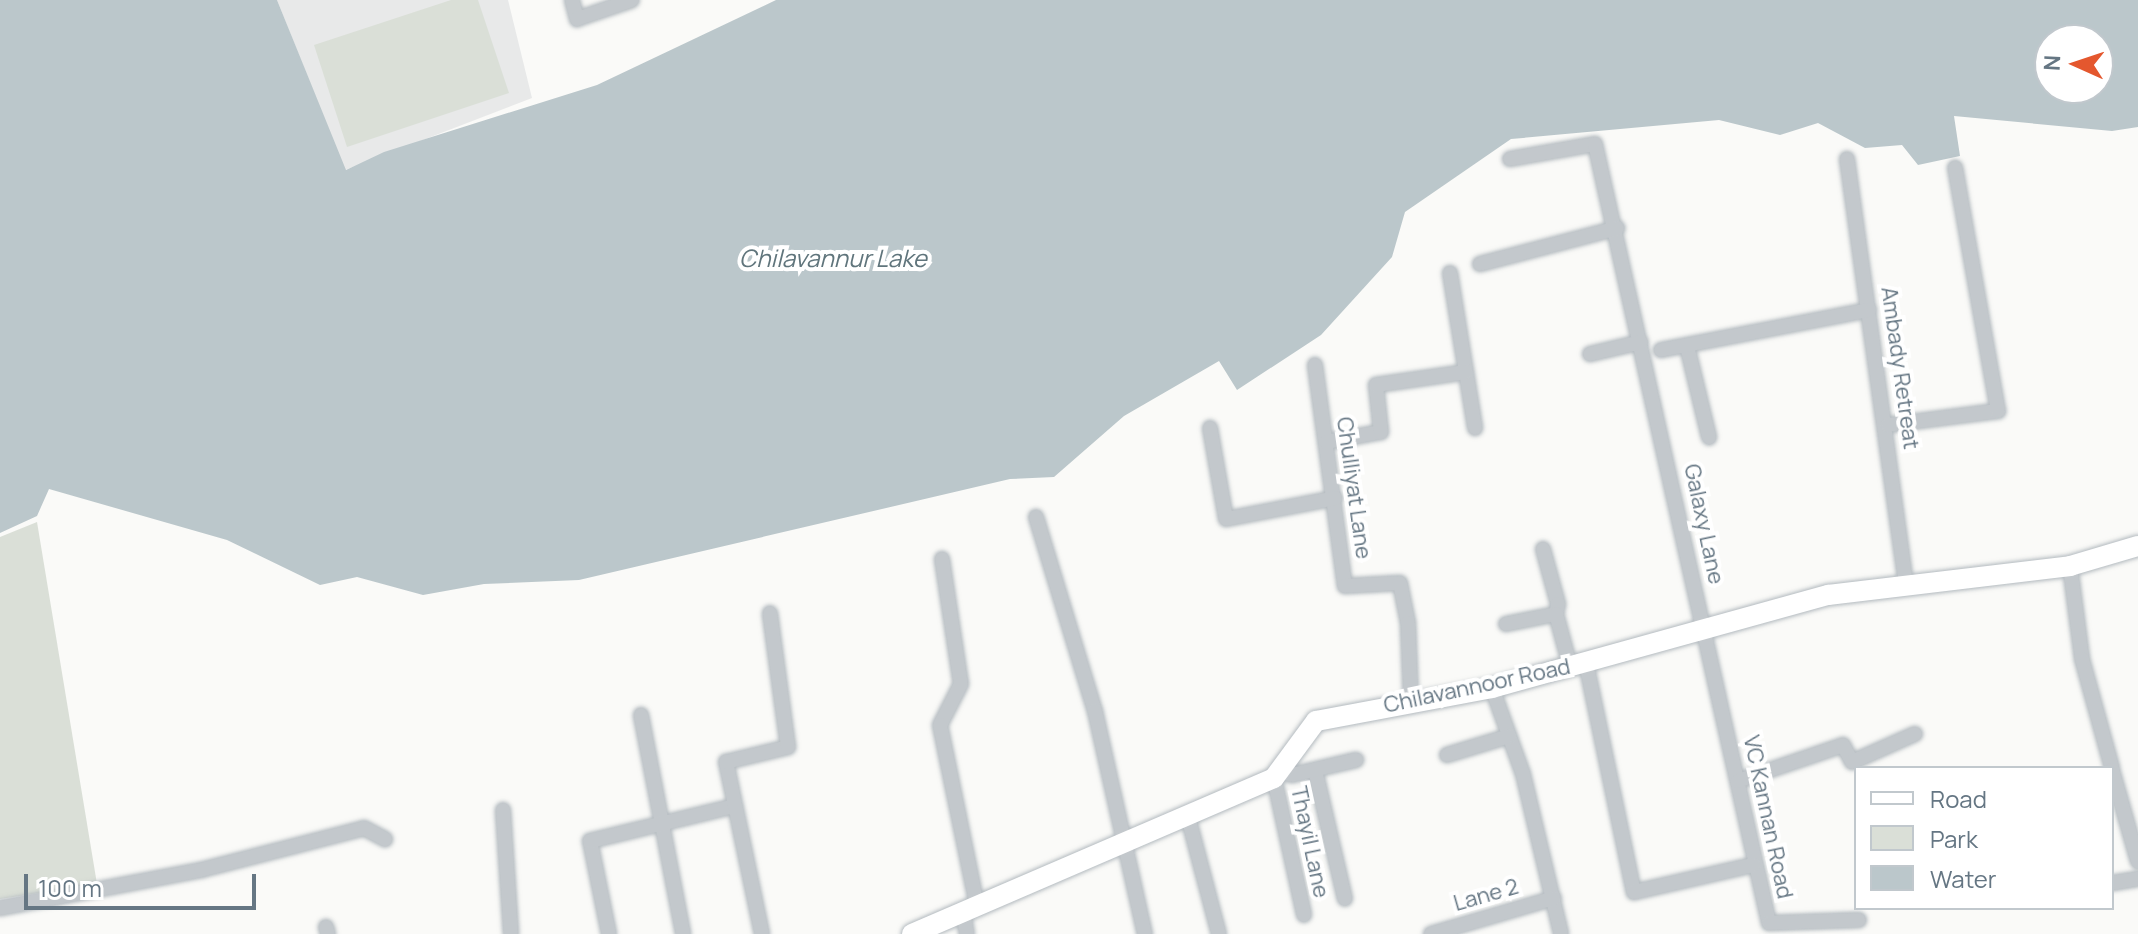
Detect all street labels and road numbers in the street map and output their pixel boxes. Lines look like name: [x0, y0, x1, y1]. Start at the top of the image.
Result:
street label: Ambady Retreat: [1876, 285, 1924, 451]
street label: Chulliyat Lane: [1331, 415, 1377, 561]
street label: Galaxy Lane: [1678, 462, 1730, 586]
street label: Chilavannoor Road: [1381, 653, 1573, 719]
street label: VC Kannan Road: [1738, 733, 1798, 901]
street label: Thayil Lane: [1285, 784, 1335, 900]
street label: Lane 2: [1451, 873, 1521, 917]

